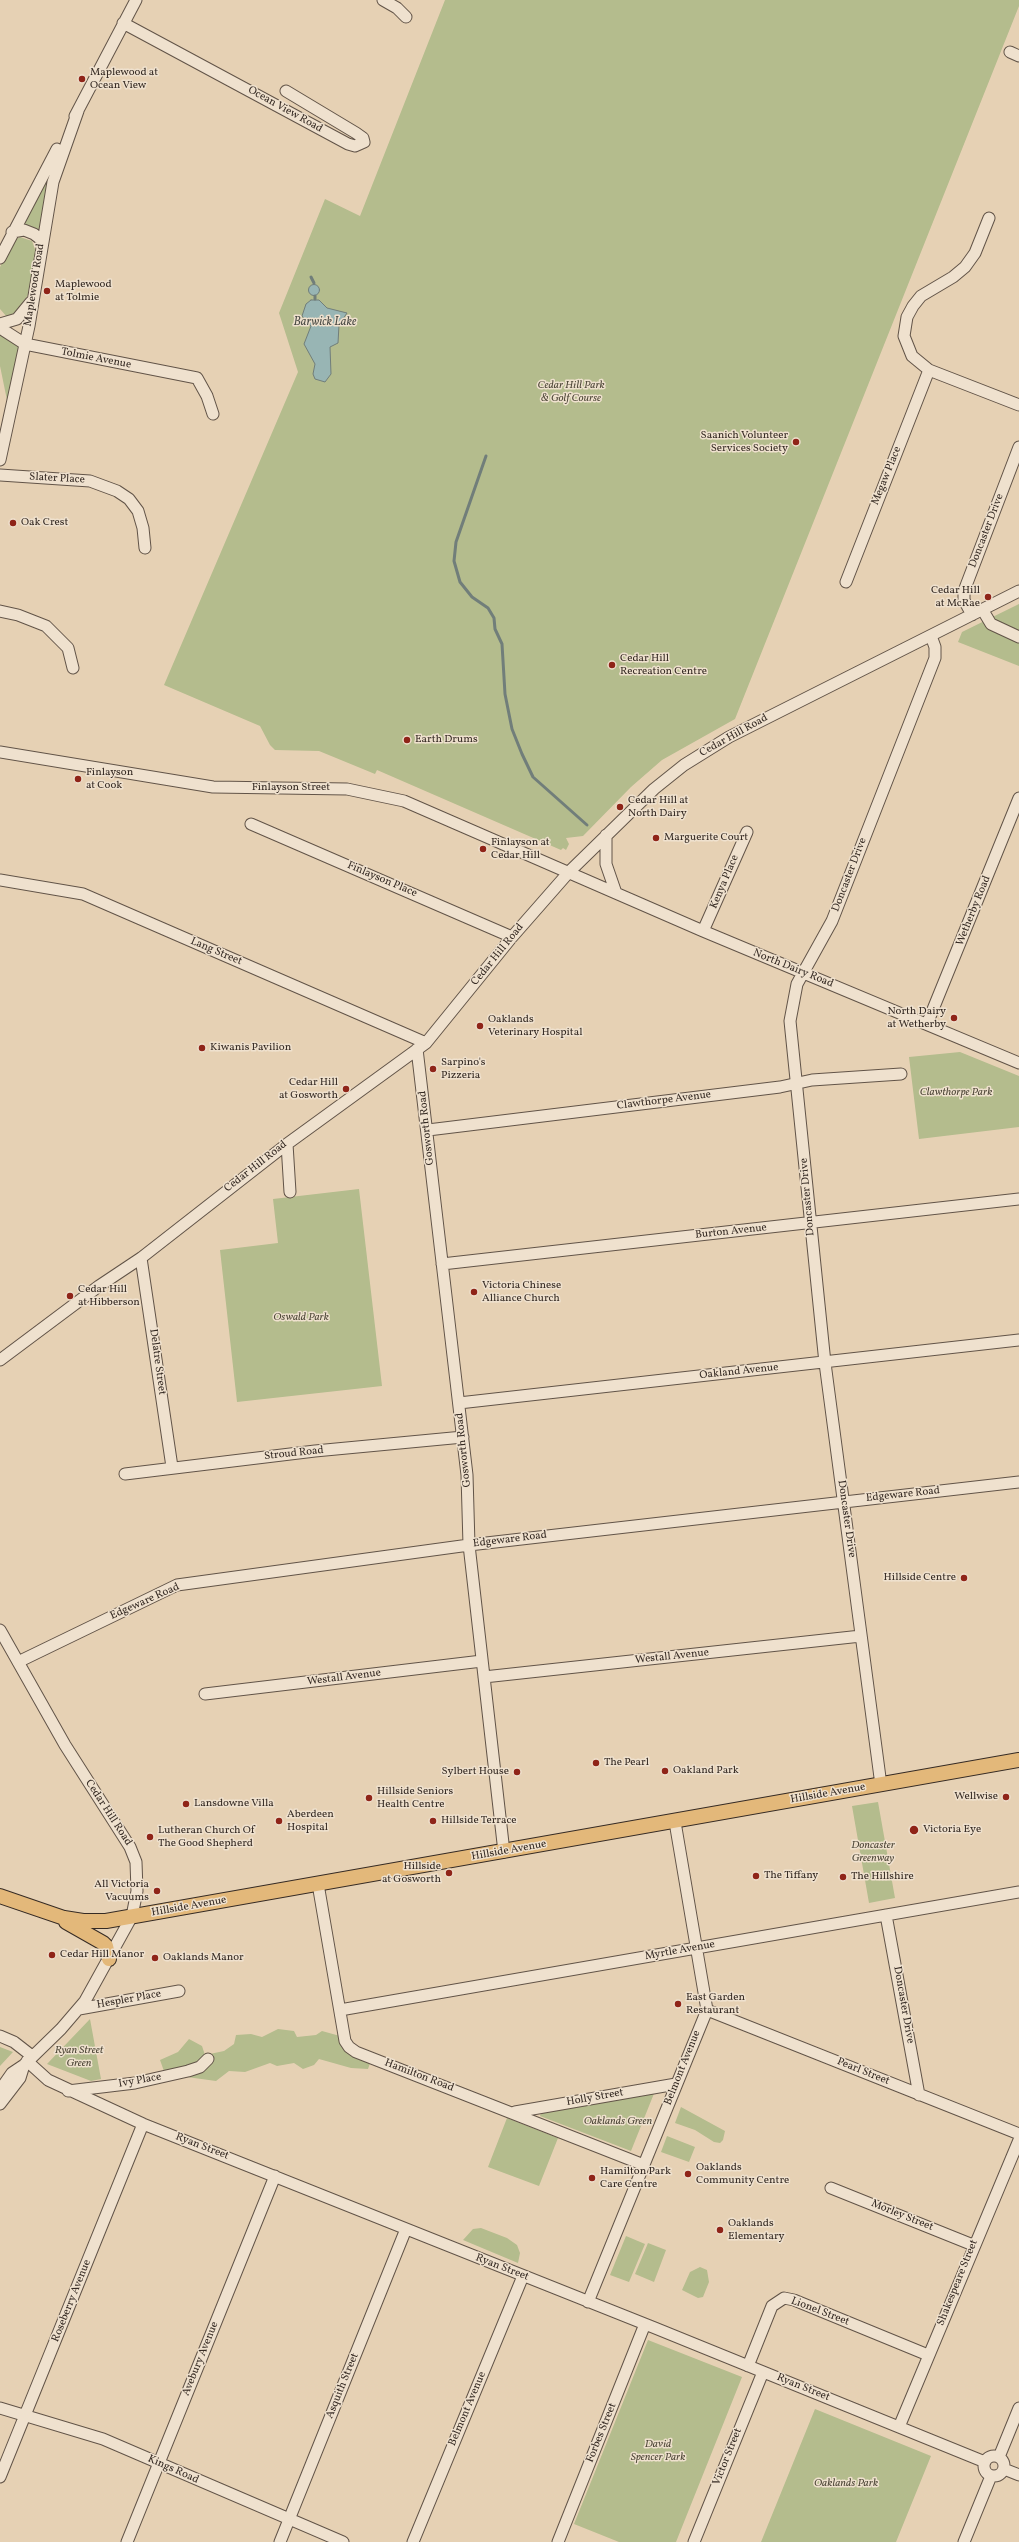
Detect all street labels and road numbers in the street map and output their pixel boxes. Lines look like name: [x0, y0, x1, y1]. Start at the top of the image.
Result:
street label: Ocean View Road: [245, 84, 325, 136]
street label: Maplewood Road: [22, 243, 48, 327]
street label: Tolmie Avenue: [60, 346, 132, 372]
street label: Megaw Place: [869, 445, 905, 507]
street label: Slater Place: [29, 471, 85, 487]
street label: Doncaster Drive: [967, 492, 1007, 570]
street label: Cedar Hill Road: [698, 712, 770, 760]
street label: Finlayson Street: [252, 781, 330, 795]
street label: Doncaster Drive: [830, 836, 870, 914]
street label: Kenya Place: [708, 853, 742, 911]
street label: Finlayson Place: [345, 859, 419, 901]
street label: Wetherby Road: [954, 874, 994, 948]
street label: Cedar Hill Road: [469, 921, 527, 989]
street label: Lang Street: [188, 935, 244, 969]
street label: North Dairy Road: [751, 947, 835, 991]
street label: Clawthorpe Avenue: [616, 1089, 712, 1113]
street label: Gosworth Road: [417, 1090, 437, 1166]
street label: Cedar Hill Road: [222, 1138, 290, 1196]
street label: Doncaster Drive: [798, 1157, 818, 1237]
street label: Burton Avenue: [694, 1222, 768, 1242]
street label: Delatre Street: [146, 1328, 168, 1396]
street label: Oakland Avenue: [699, 1361, 779, 1383]
street label: Gosworth Road: [454, 1412, 474, 1488]
street label: Stroud Road: [264, 1444, 324, 1464]
street label: Doncaster Drive: [834, 1479, 858, 1559]
street label: Edgeware Road: [865, 1485, 941, 1505]
street label: Edgeware Road: [472, 1529, 548, 1551]
street label: Edgeware Road: [108, 1581, 182, 1623]
street label: Westall Avenue: [634, 1647, 710, 1667]
street label: Westall Avenue: [306, 1667, 382, 1689]
street label: Cedar Hill Road: [82, 1777, 134, 1849]
street label: Hillside Avenue: [790, 1781, 866, 1807]
street label: Hillside Avenue: [471, 1838, 547, 1864]
street label: Hillside Avenue: [151, 1894, 227, 1920]
street label: Myrtle Avenue: [644, 1938, 716, 1964]
street label: Doncaster Drive: [890, 1965, 916, 2045]
street label: Hespler Place: [96, 1988, 162, 2012]
street label: Belmont Avenue: [662, 2029, 704, 2107]
street label: Pearl Street: [835, 2055, 891, 2089]
street label: Hamilton Road: [382, 2057, 456, 2095]
street label: Ivy Place: [118, 2071, 162, 2091]
street label: Holly Street: [565, 2087, 625, 2109]
street label: Ryan Street: [173, 2131, 231, 2163]
street label: Morley Street: [869, 2198, 935, 2234]
street label: Shakespeare Street: [935, 2238, 981, 2328]
street label: Ryan Street: [473, 2252, 531, 2284]
street label: Roseberry Avenue: [49, 2258, 95, 2344]
street label: Lionel Street: [789, 2295, 851, 2329]
street label: Avebury Avenue: [180, 2320, 222, 2398]
street label: Asquith Street: [324, 2351, 362, 2421]
street label: Belmont Avenue: [446, 2370, 490, 2448]
street label: Ryan Street: [775, 2371, 831, 2405]
street label: Forbes Street: [584, 2401, 620, 2465]
street label: Victor Street: [711, 2426, 745, 2488]
street label: Kings Road: [145, 2453, 201, 2487]

